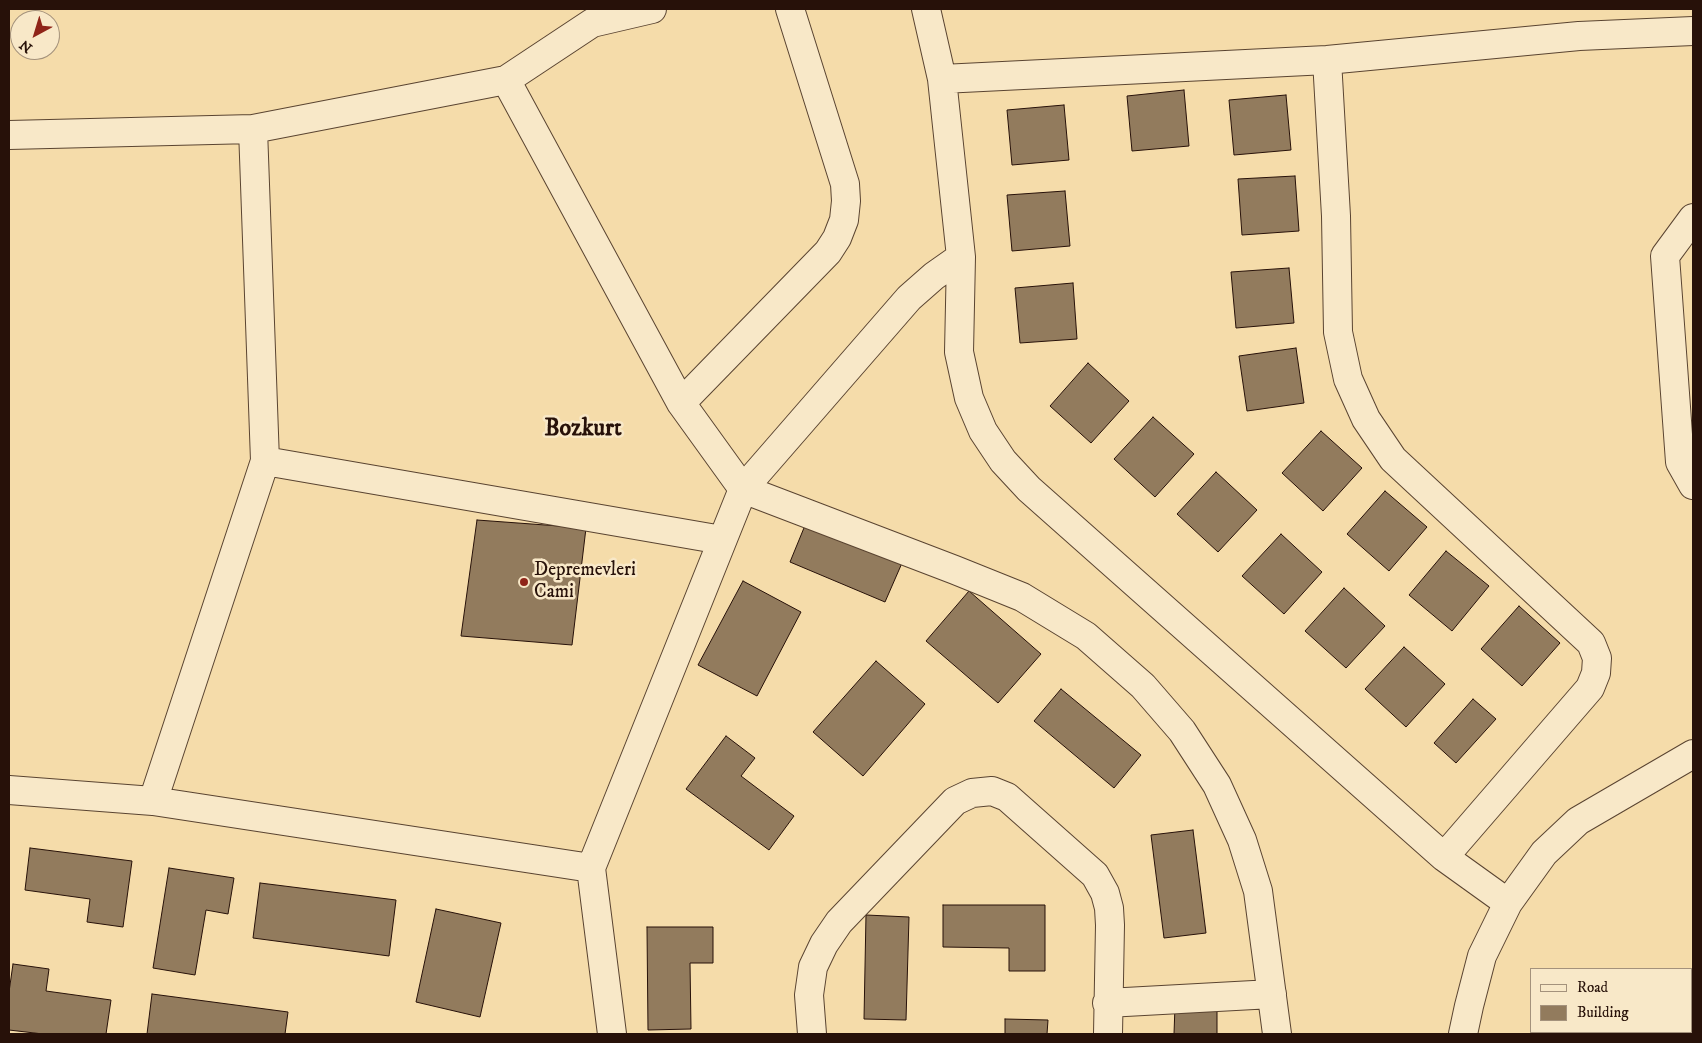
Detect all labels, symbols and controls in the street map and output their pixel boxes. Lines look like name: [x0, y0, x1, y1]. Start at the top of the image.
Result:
north arrow: [10, 10, 60, 60]
text: N: [16, 35, 36, 56]
district label: Bozkurt: [544, 416, 622, 444]
place label: Depremevleri Cami: [534, 560, 636, 604]
marker: Depremevleri Cami: [518, 576, 530, 588]
legend: [1530, 968, 1692, 1033]
text: Road: [1577, 978, 1608, 997]
text: Building: [1577, 1003, 1629, 1022]

